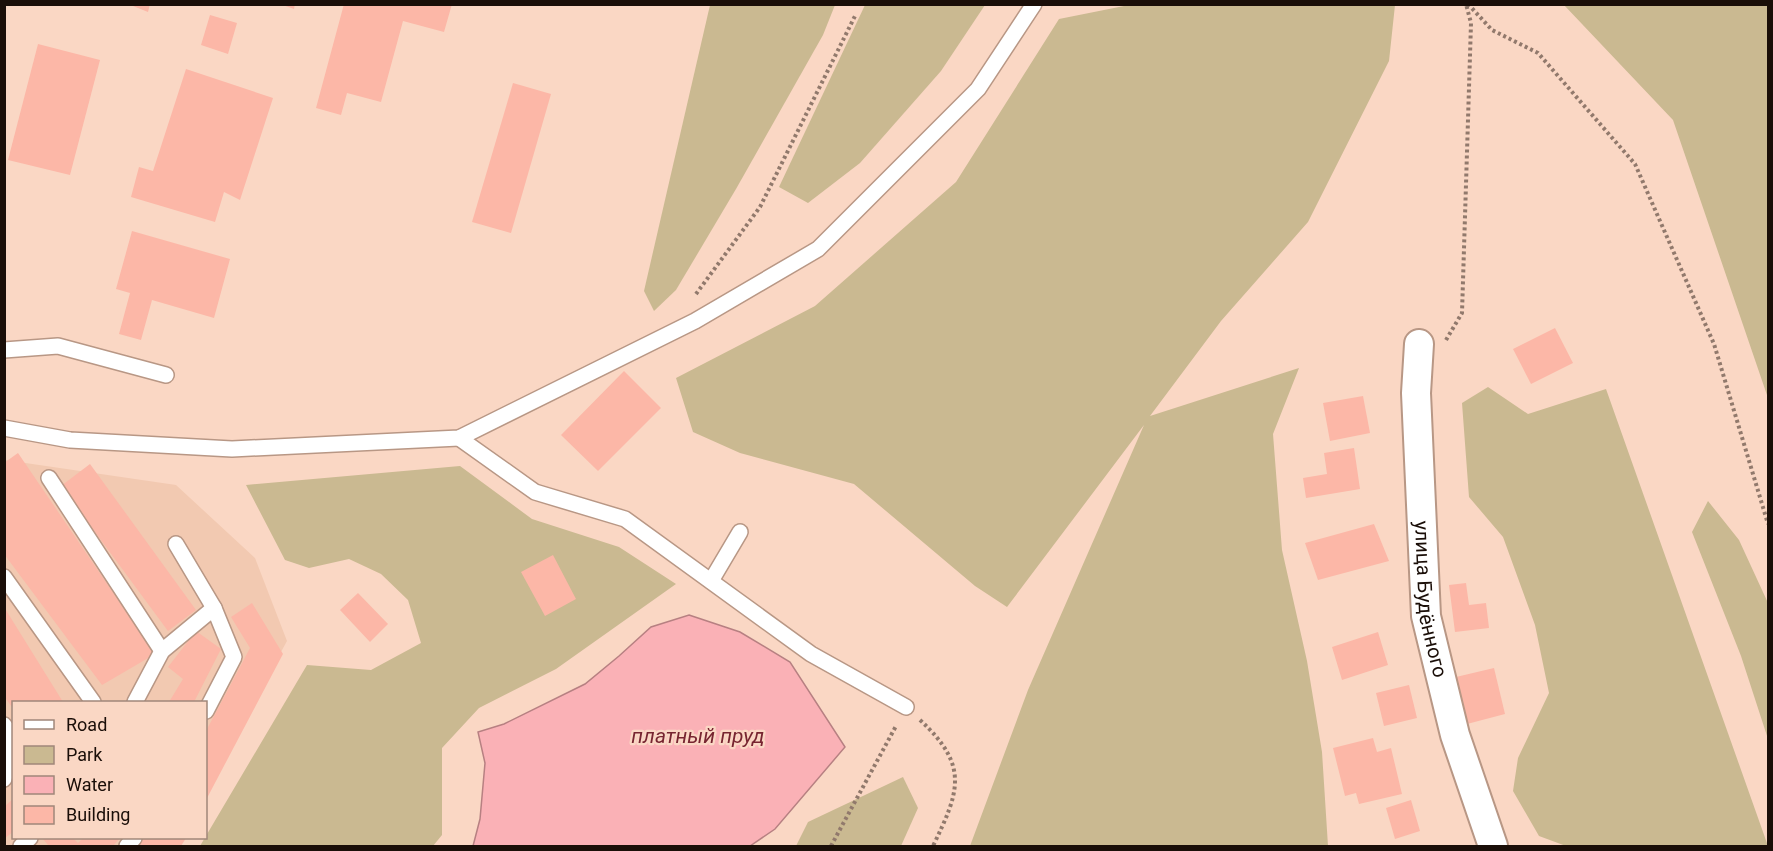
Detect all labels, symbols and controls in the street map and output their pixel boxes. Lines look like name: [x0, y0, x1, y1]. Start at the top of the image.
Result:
street label: улица Будённого: [1410, 520, 1453, 680]
legend: [12, 701, 207, 839]
text: Road: [66, 714, 107, 735]
water label: платный пруд: [631, 724, 765, 748]
text: Park: [66, 744, 103, 765]
text: Water: [66, 774, 113, 795]
text: Building: [66, 804, 130, 825]

